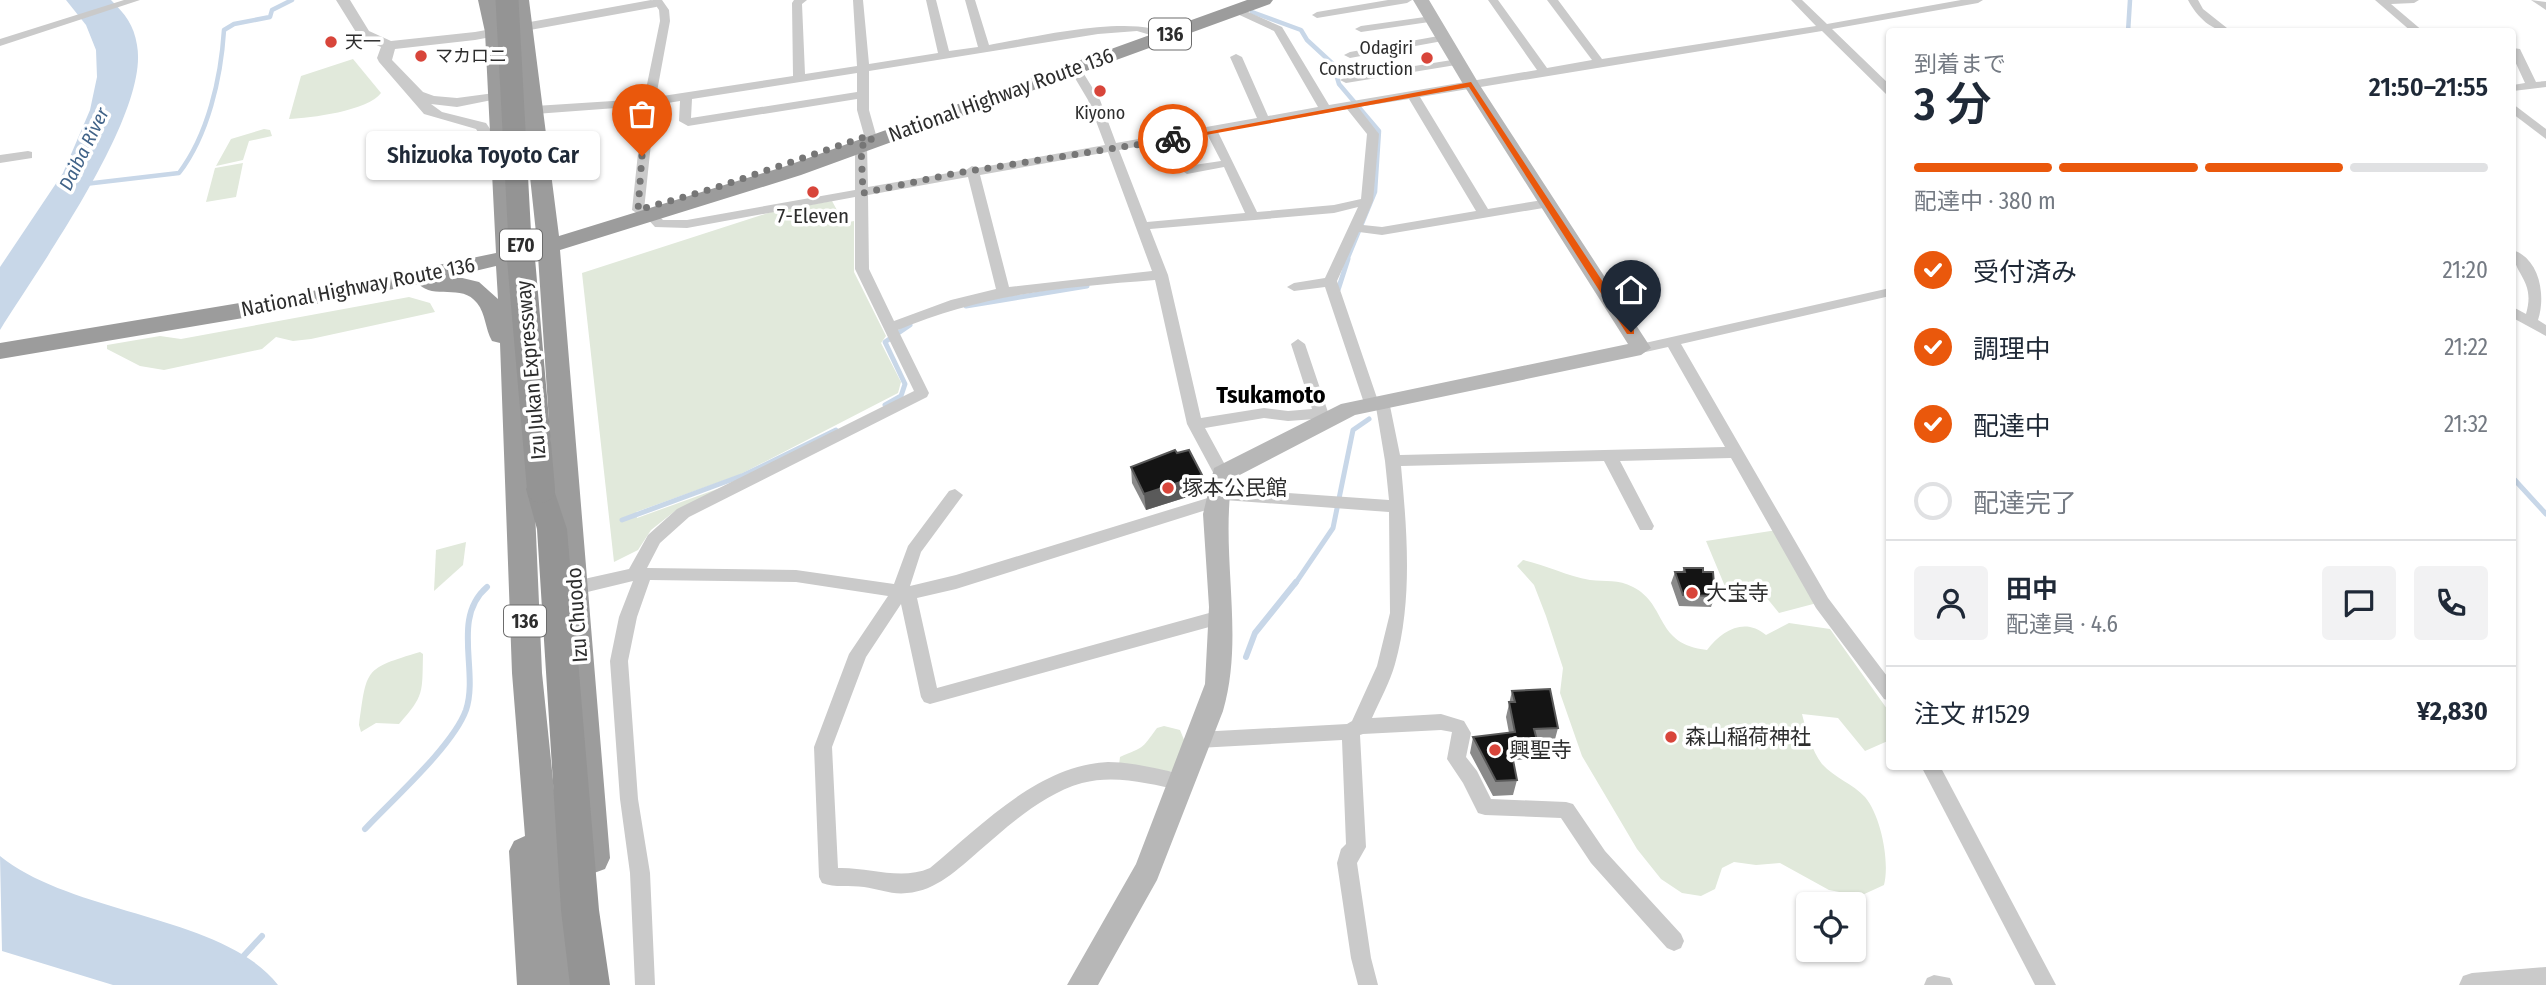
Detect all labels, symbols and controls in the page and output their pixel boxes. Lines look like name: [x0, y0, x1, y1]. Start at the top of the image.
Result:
road number: 136: [1149, 18, 1191, 50]
place label: 天一: [345, 31, 381, 53]
marker: 天一: [323, 34, 339, 50]
place label: Odagiri Construction: [1319, 37, 1413, 80]
street label: National Highway Route 136: [885, 42, 1117, 148]
place label: マカロニ: [435, 45, 507, 67]
marker: マカロニ: [413, 48, 429, 64]
marker: Odagiri Construction: [1419, 50, 1435, 66]
text: 到着まで: [1914, 50, 2006, 78]
text: 21:50–21:55: [2369, 72, 2488, 103]
text: 3 分: [1914, 77, 1991, 132]
marker: Kiyono: [1092, 83, 1108, 99]
pin: [612, 84, 672, 156]
icon: bag: [623, 95, 661, 133]
place label: Kiyono: [1075, 102, 1125, 124]
water label: Daiba River: [54, 103, 114, 194]
courier: [1138, 104, 1208, 174]
icon: bike: [1154, 120, 1192, 158]
callout: Shizuoka Toyoto Car: [365, 132, 600, 180]
text: Shizuoka Toyoto Car: [387, 141, 579, 169]
marker: 7-Eleven: [805, 184, 821, 200]
text: 配達中 · 380 m: [1914, 187, 2056, 215]
place label: 7-Eleven: [777, 203, 849, 229]
road number: E70: [500, 230, 542, 260]
icon: check: [1914, 251, 1952, 289]
street label: National Highway Route 136: [239, 252, 477, 322]
text: 21:20: [2442, 256, 2488, 284]
text: 受付済み: [1973, 257, 2077, 288]
pin: [1601, 260, 1661, 332]
icon: home: [1612, 271, 1650, 309]
street label: Izu Jukan Expressway: [510, 279, 552, 461]
icon: check: [1914, 328, 1952, 366]
text: 21:22: [2444, 333, 2488, 361]
text: 調理中: [1973, 334, 2051, 365]
district label: Tsukamoto: [1216, 381, 1326, 409]
icon: check: [1914, 405, 1952, 443]
text: 21:32: [2444, 410, 2488, 438]
text: 配達中: [1973, 411, 2051, 442]
place label: 塚本公民館: [1182, 475, 1287, 501]
marker: 塚本公民館: [1160, 480, 1176, 496]
text: 配達完了: [1973, 488, 2077, 519]
button: person: [1914, 566, 1988, 640]
button: chat: [2322, 566, 2396, 640]
button: phone: [2414, 566, 2488, 640]
street label: Izu Chuodo: [561, 567, 593, 663]
text: 田中: [2006, 574, 2058, 605]
place label: 大宝寺: [1706, 580, 1769, 606]
marker: 大宝寺: [1684, 585, 1700, 601]
road number: 136: [504, 606, 546, 636]
text: 配達員 · 4.6: [2006, 610, 2118, 638]
text: ¥2,830: [2417, 696, 2488, 727]
text: 注文 #1529: [1914, 699, 2030, 730]
place label: 森山稲荷神社: [1685, 724, 1811, 750]
marker: 森山稲荷神社: [1663, 729, 1679, 745]
place label: 興聖寺: [1509, 737, 1572, 763]
marker: 興聖寺: [1487, 742, 1503, 758]
map controls: [1796, 892, 1866, 962]
button: locate: [1796, 892, 1866, 962]

